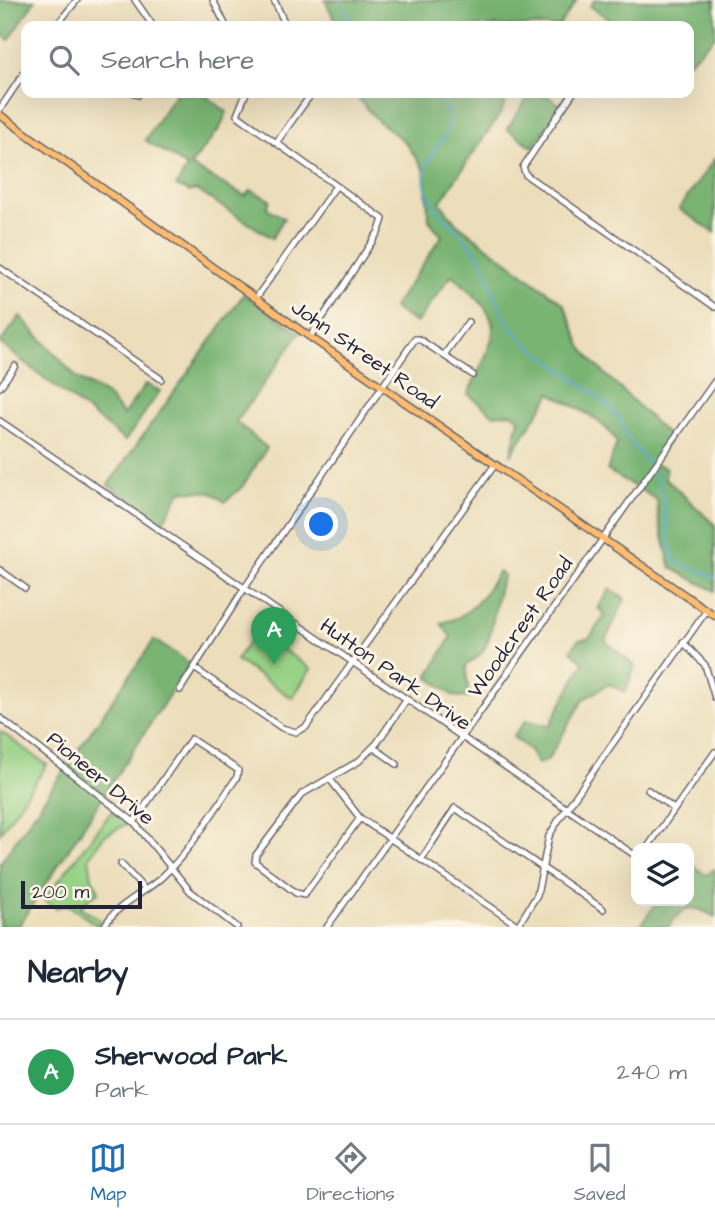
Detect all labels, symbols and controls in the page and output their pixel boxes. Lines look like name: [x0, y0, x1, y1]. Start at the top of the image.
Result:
search box: [21, 21, 694, 98]
icon: search: [45, 41, 83, 79]
text: Search here: [101, 42, 254, 78]
street label: John Street Road: [285, 293, 444, 416]
your location: [304, 507, 338, 541]
street label: Woodcrest Road: [461, 551, 580, 704]
pin: A: [251, 607, 297, 665]
street label: Hutton Park Drive: [314, 611, 477, 738]
street label: Pioneer Drive: [41, 725, 161, 832]
map controls: [631, 843, 694, 906]
button: layers: [631, 843, 694, 906]
scale bar: [21, 878, 142, 910]
text: 200 m: [32, 879, 89, 906]
text: Nearby: [28, 952, 128, 994]
text: Sherwood Park: [95, 1038, 287, 1074]
text: A: [44, 1056, 58, 1088]
text: 240 m: [617, 1056, 687, 1088]
text: Park: [95, 1074, 148, 1106]
tab: Map: [89, 1139, 127, 1208]
tab: Directions: [306, 1139, 395, 1208]
tab: Saved: [574, 1139, 625, 1208]

